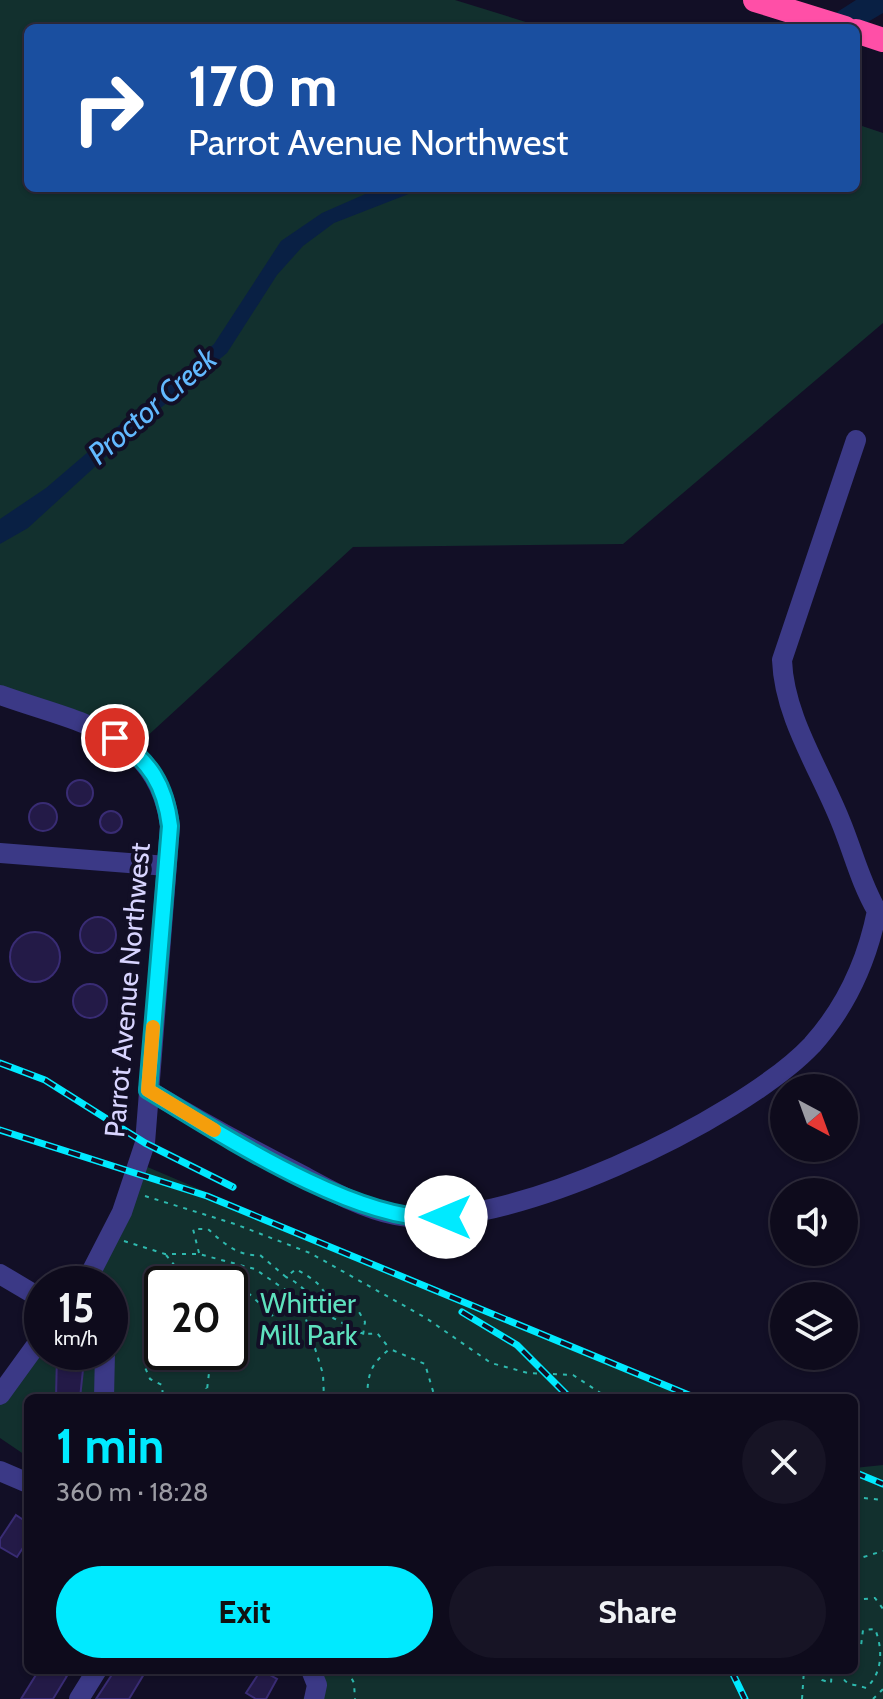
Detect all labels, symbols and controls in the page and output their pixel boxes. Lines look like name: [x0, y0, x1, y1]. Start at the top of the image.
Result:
text: 170 m: [188, 52, 338, 120]
icon: right: [56, 56, 160, 160]
text: Parrot Avenue Northwest: [188, 120, 568, 164]
water label: Proctor Creek: [80, 339, 225, 472]
pin: [81, 704, 149, 772]
icon: arrive: [93, 716, 137, 760]
street label: Parrot Avenue Northwest: [97, 841, 157, 1139]
north arrow: [770, 1074, 858, 1162]
map controls: [770, 1074, 858, 1370]
position arrow: [404, 1175, 488, 1259]
button: sound: [770, 1178, 858, 1266]
speed limit sign: 20: [144, 1266, 248, 1370]
button: layers: [770, 1282, 858, 1370]
text: 15: [58, 1283, 94, 1332]
park label: Whittier Mill Park: [259, 1286, 358, 1352]
text: km/h: [54, 1326, 98, 1350]
text: 1 min: [56, 1417, 164, 1475]
button: close: [742, 1420, 826, 1504]
text: 360 m · 18:28: [56, 1476, 209, 1508]
button: Exit: [56, 1566, 433, 1658]
button: Share: [449, 1566, 826, 1658]

